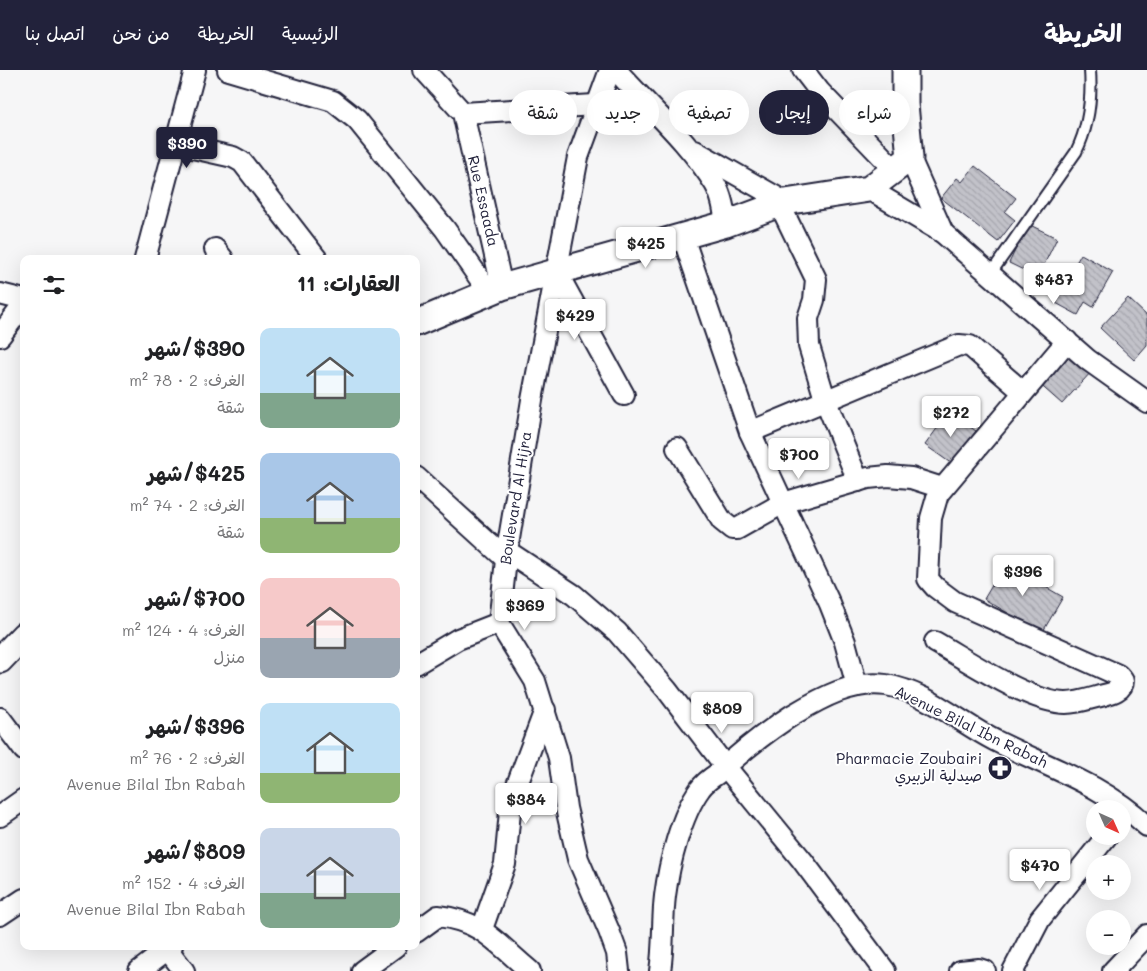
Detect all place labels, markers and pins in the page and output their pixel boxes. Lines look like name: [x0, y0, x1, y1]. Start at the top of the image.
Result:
pin: $390: [157, 126, 217, 169]
pin: $425: [616, 226, 676, 269]
pin: $487: [1024, 262, 1084, 305]
pin: $429: [545, 298, 605, 341]
pin: $272: [921, 396, 981, 438]
pin: $700: [769, 438, 829, 480]
pin: $396: [993, 554, 1053, 597]
pin: $369: [495, 588, 555, 631]
pin: $809: [692, 692, 752, 734]
place label: Pharmacie Zoubairi صيدلية الزبيري: [836, 748, 982, 787]
pharmacy icon: Pharmacie Zoubairi صيدلية الزبيري: [987, 755, 1013, 781]
pin: $384: [496, 782, 556, 825]
pin: $470: [1010, 848, 1070, 891]

